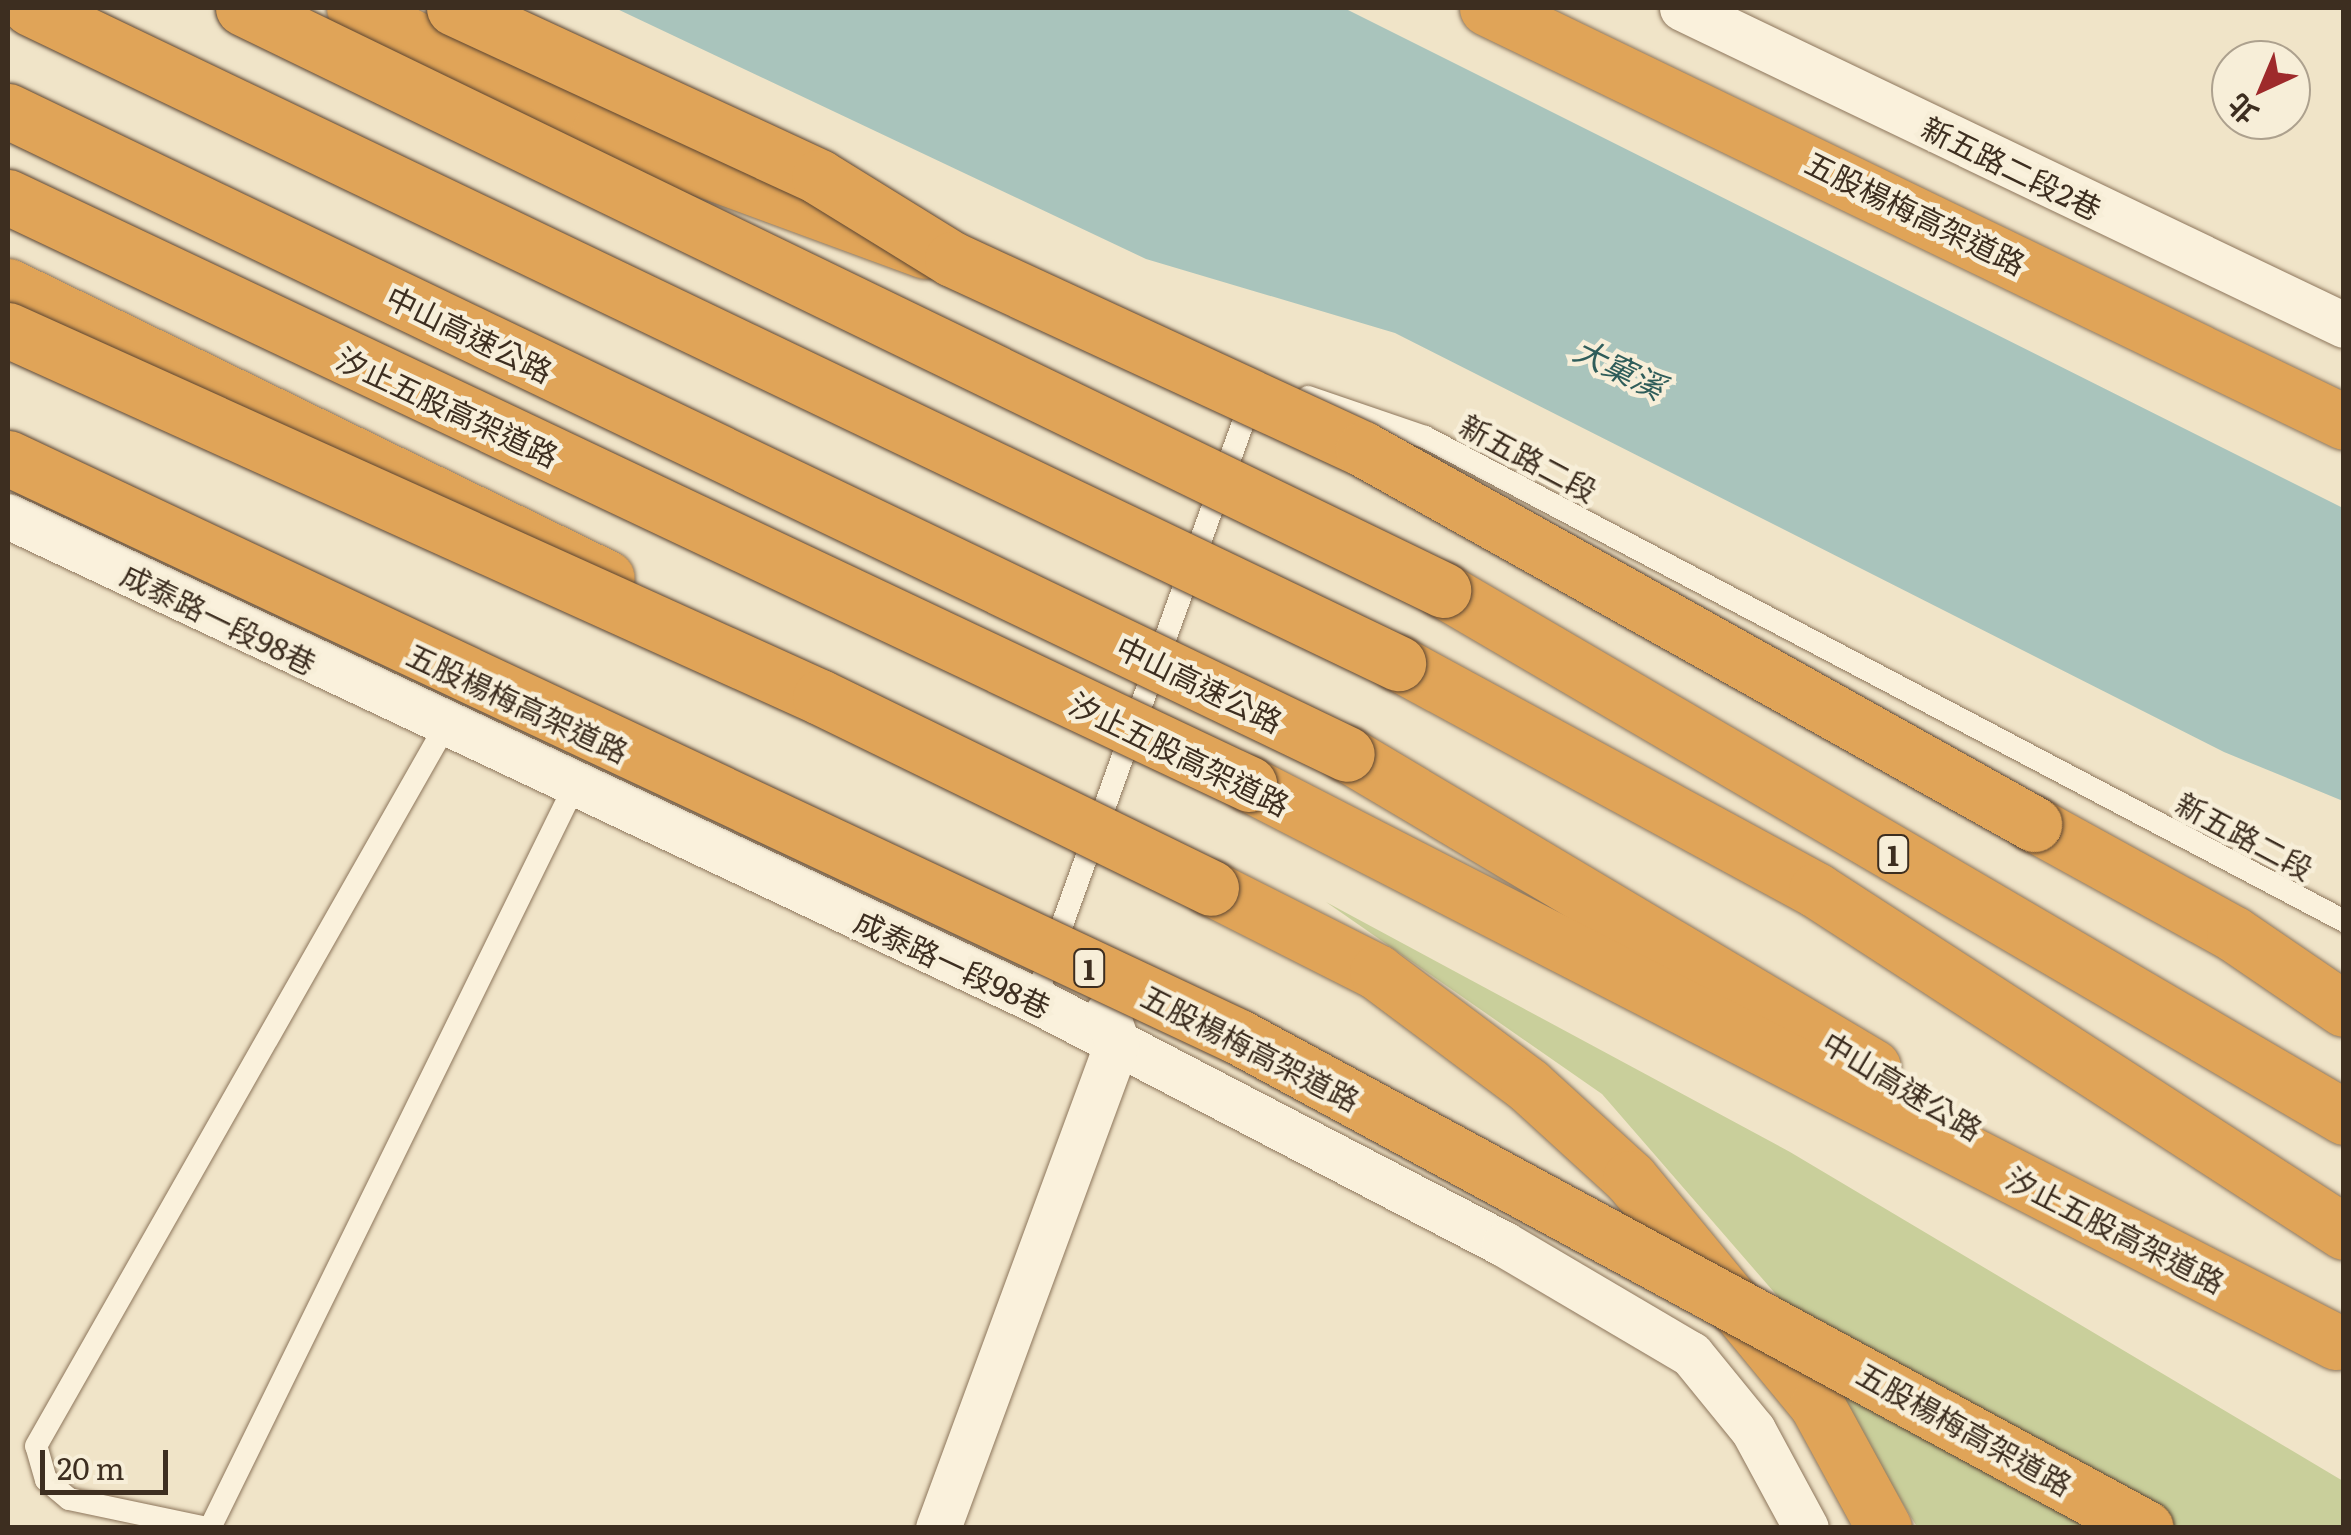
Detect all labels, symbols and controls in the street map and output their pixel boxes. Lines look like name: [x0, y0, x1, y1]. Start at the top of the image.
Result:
north arrow: [2211, 40, 2311, 140]
text: 北: [2217, 85, 2266, 135]
street label: 新五路二段2巷: [1916, 108, 2108, 226]
street label: 五股楊梅高架道路: [1800, 143, 2032, 281]
street label: 中山高速公路: [381, 277, 559, 389]
water label: 大窠溪: [1568, 329, 1672, 405]
street label: 汐止五股高架道路: [332, 339, 564, 473]
street label: 新五路二段: [1454, 406, 1604, 508]
street label: 成泰路一段98巷: [116, 555, 322, 681]
street label: 中山高速公路: [1111, 627, 1289, 739]
street label: 五股楊梅高架道路: [402, 635, 634, 769]
street label: 汐止五股高架道路: [1064, 684, 1296, 822]
street label: 新五路二段: [2170, 784, 2320, 886]
road number: 1: [1876, 831, 1910, 877]
street label: 成泰路一段98巷: [849, 902, 1057, 1024]
road number: 1: [1072, 945, 1106, 991]
street label: 五股楊梅高架道路: [1136, 976, 1366, 1118]
street label: 中山高速公路: [1817, 1023, 1989, 1147]
street label: 汐止五股高架道路: [2001, 1158, 2231, 1300]
street label: 五股楊梅高架道路: [1851, 1354, 2079, 1502]
scale bar: [45, 1430, 172, 1492]
text: 20 m: [57, 1445, 125, 1489]

